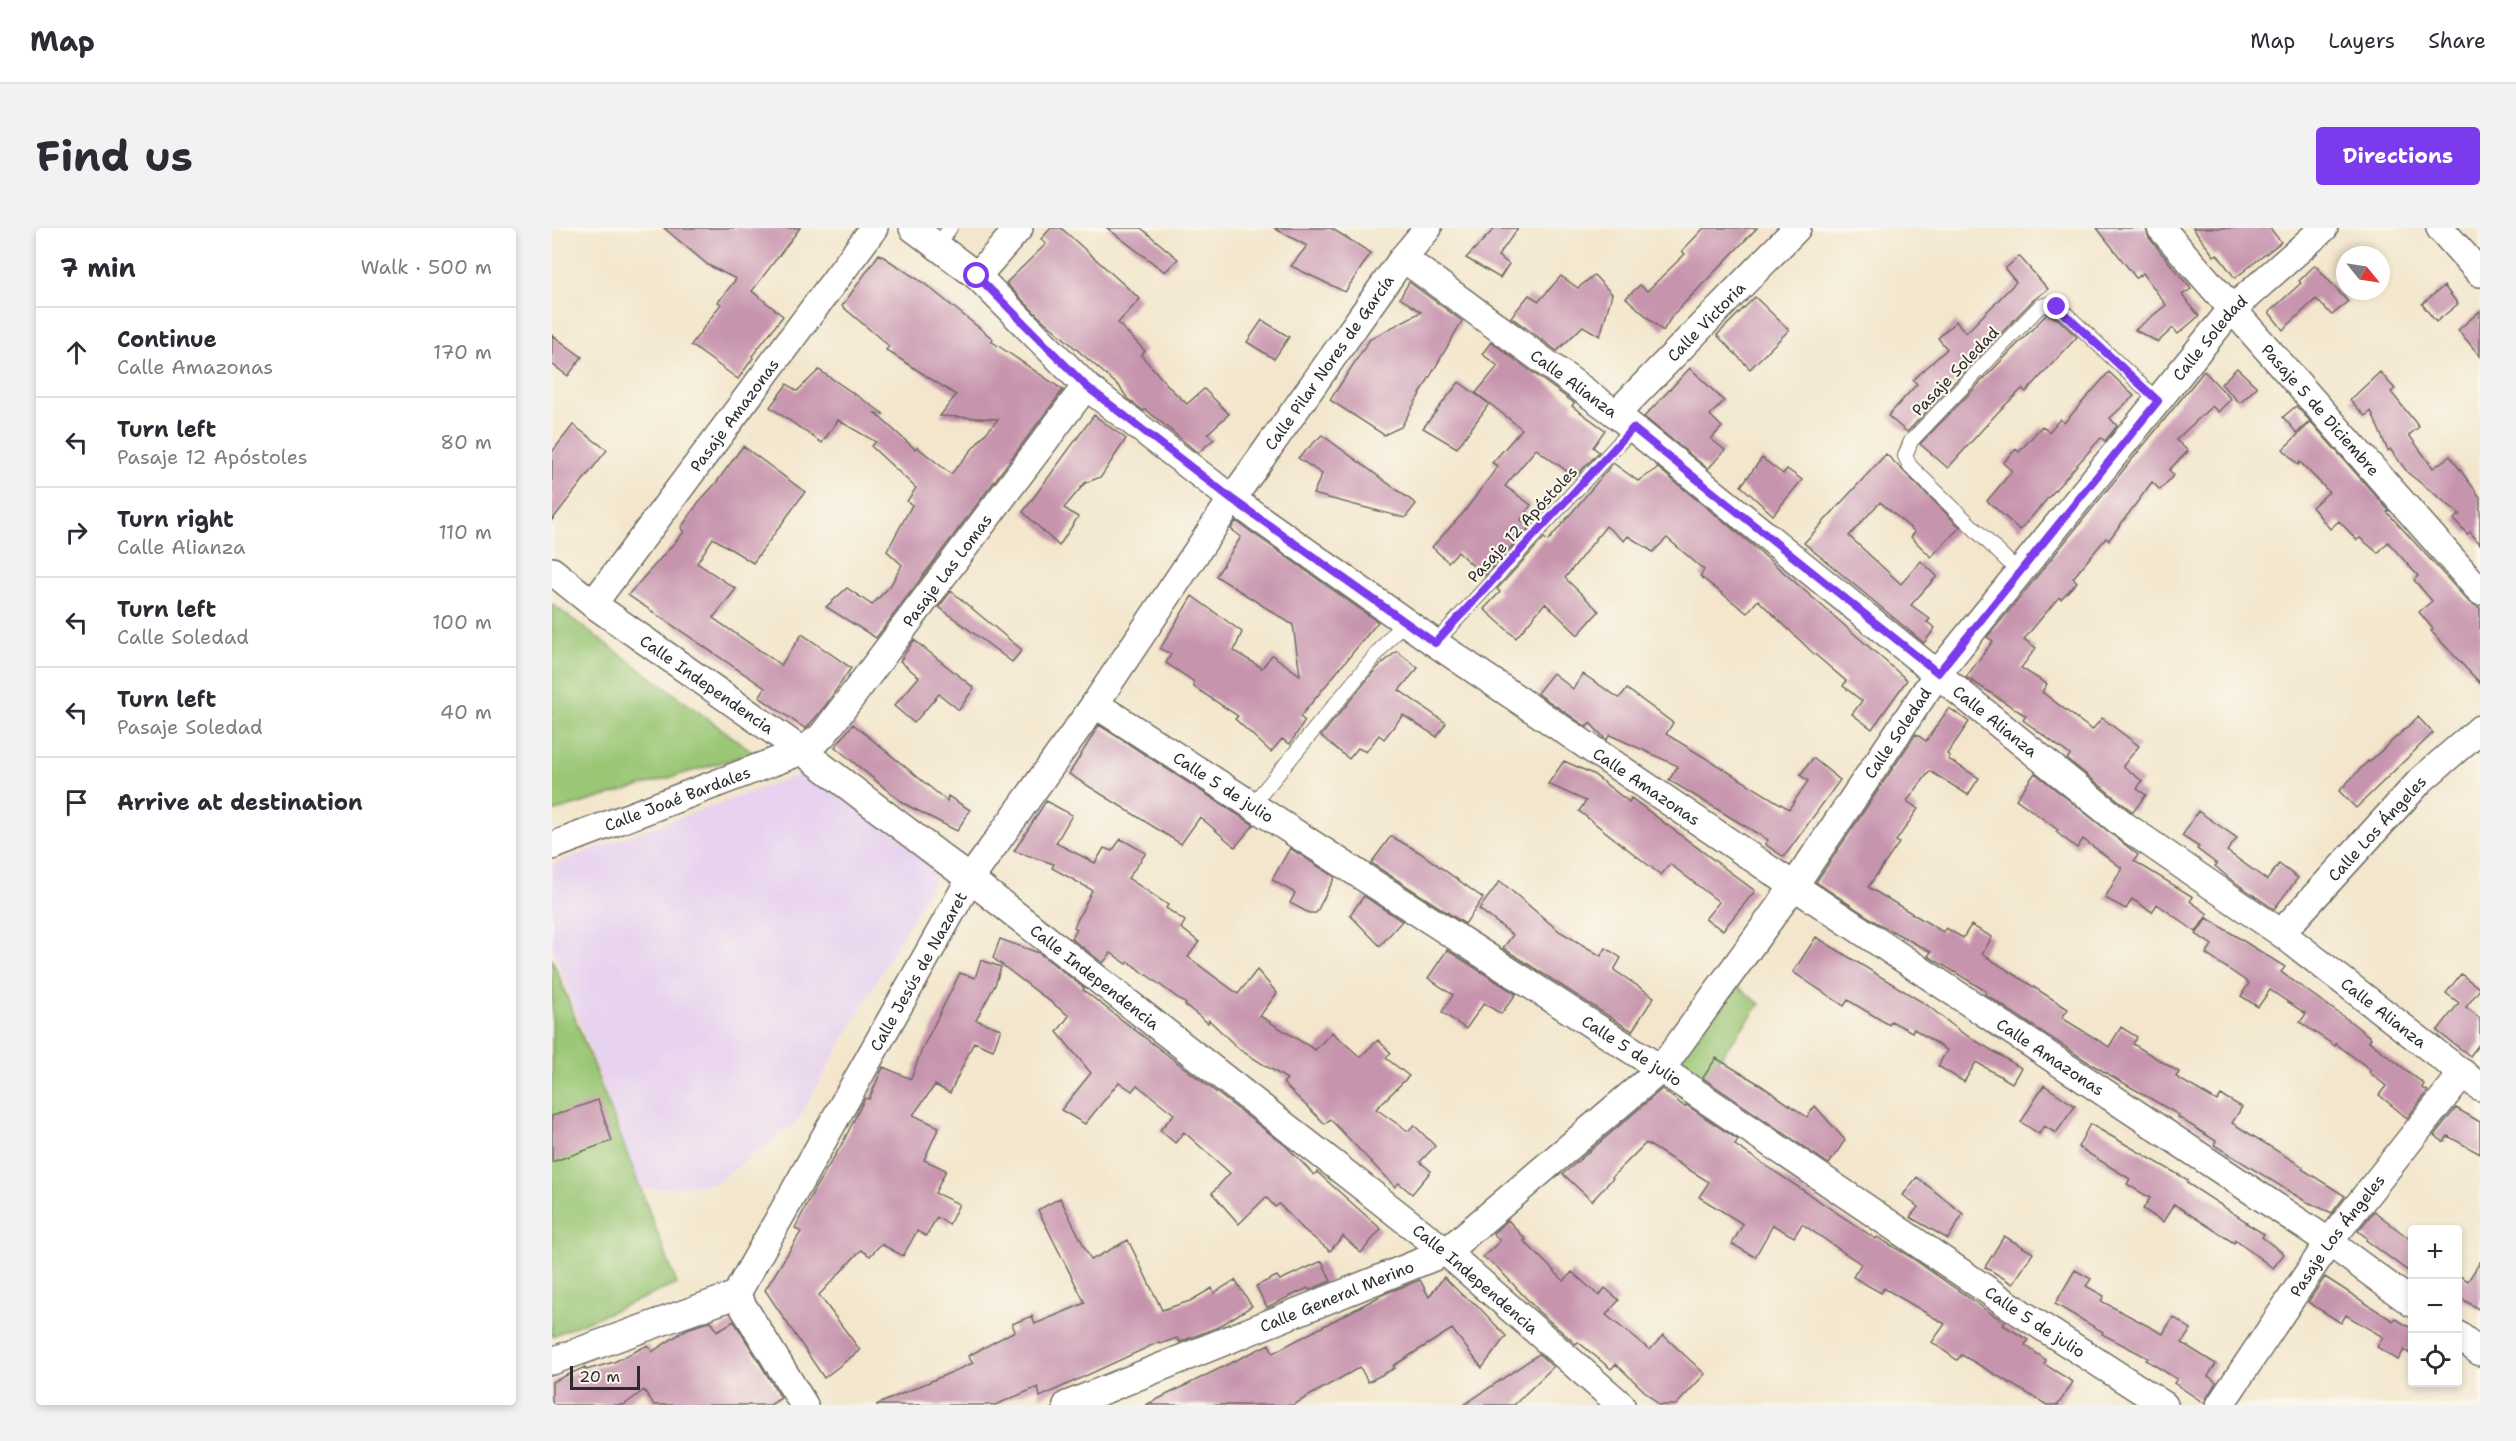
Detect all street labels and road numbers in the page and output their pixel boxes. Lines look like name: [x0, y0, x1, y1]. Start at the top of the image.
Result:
street label: Calle Pilar Nores de García: [1260, 271, 1399, 454]
street label: Calle Victoria: [1663, 277, 1750, 366]
street label: Calle Soledad: [2168, 291, 2252, 385]
street label: Pasaje Soledad: [1907, 322, 2003, 421]
street label: Pasaje 5 de Diciembre: [2257, 340, 2384, 481]
street label: Calle Alianza: [1526, 345, 1621, 423]
street label: Pasaje Amazonas: [685, 354, 784, 476]
street label: Pasaje 12 Apóstoles: [1463, 461, 1582, 587]
street label: Pasaje Las Lomas: [898, 510, 997, 631]
street label: Calle Independencia: [636, 630, 778, 739]
street label: Calle Alianza: [1948, 681, 2042, 762]
street label: Calle Soledad: [1860, 684, 1936, 783]
street label: Calle Amazonas: [1589, 743, 1704, 831]
street label: Calle 5 de julio: [1169, 747, 1278, 828]
street label: Calle Joaé Bardales: [601, 762, 753, 836]
street label: Calle Los Ángeles: [2324, 771, 2431, 886]
street label: Calle Jesús de Nazaret: [865, 888, 972, 1055]
street label: Calle Independencia: [1026, 920, 1164, 1035]
street label: Calle Alianza: [2336, 973, 2431, 1053]
street label: Calle 5 de julio: [1577, 1011, 1686, 1091]
street label: Calle Amazonas: [1992, 1014, 2108, 1101]
street label: Pasaje Los Ángeles: [2285, 1170, 2390, 1301]
street label: Calle Independencia: [1408, 1220, 1542, 1339]
street label: Calle General Merino: [1257, 1256, 1417, 1337]
street label: Calle 5 de julio: [1981, 1282, 2089, 1363]

